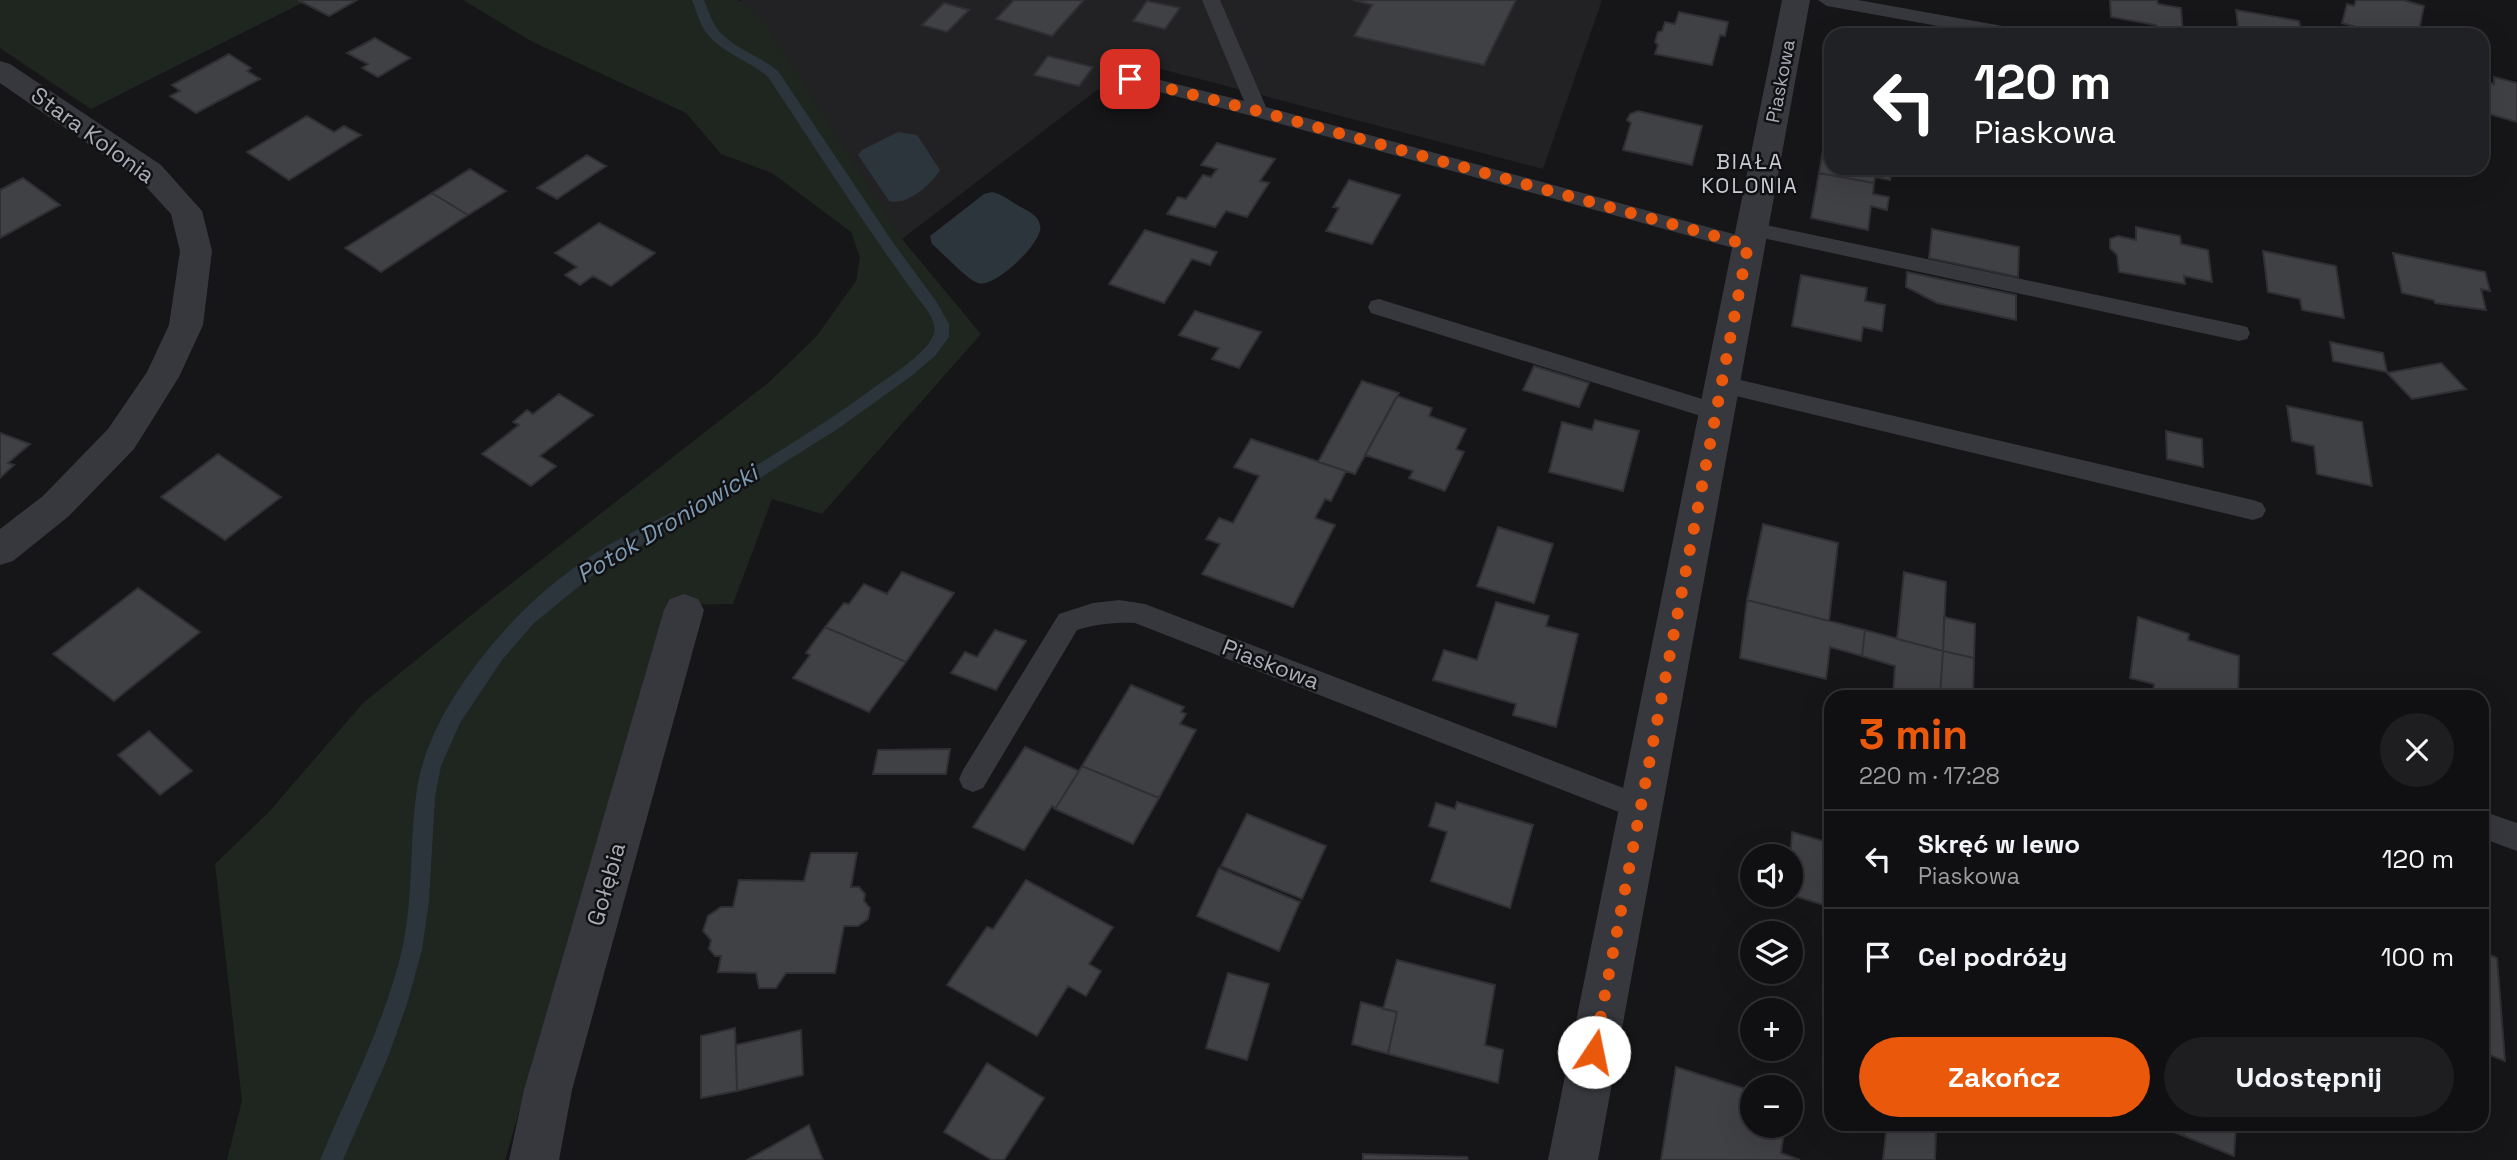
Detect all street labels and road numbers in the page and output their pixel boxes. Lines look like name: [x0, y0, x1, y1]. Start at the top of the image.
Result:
street label: Piaskowa: [1760, 37, 1801, 125]
street label: Stara Kolonia: [25, 80, 161, 190]
street label: Piaskowa: [1218, 632, 1324, 696]
street label: Gołębia: [580, 839, 632, 929]

